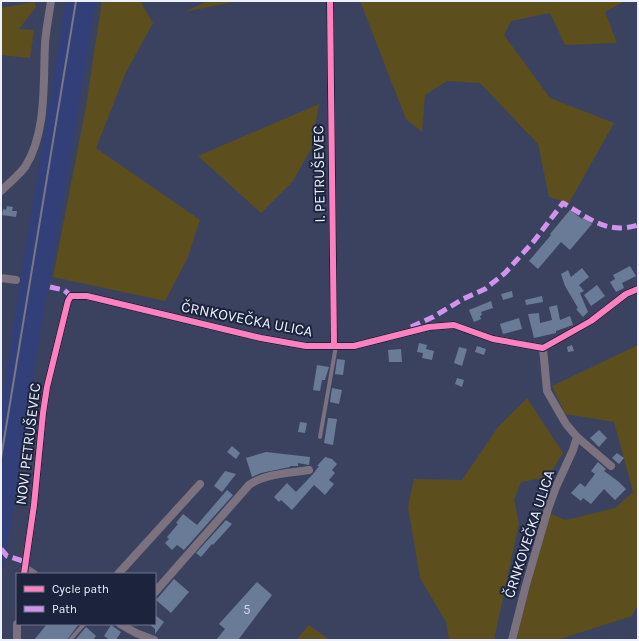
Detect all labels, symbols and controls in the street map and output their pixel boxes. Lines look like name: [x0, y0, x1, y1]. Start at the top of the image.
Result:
street label: I. PETRUŠEVEC: [309, 125, 329, 223]
street label: ČRNKOVEČKA ULICA: [180, 297, 315, 341]
street label: NOVI PETRUŠEVEC: [12, 382, 44, 506]
street label: ČRNKOVEČKA ULICA: [500, 467, 558, 600]
legend: [16, 573, 156, 625]
text: Cycle path: [52, 582, 109, 596]
text: Path: [52, 602, 77, 616]
house number: 5: [243, 602, 251, 617]

